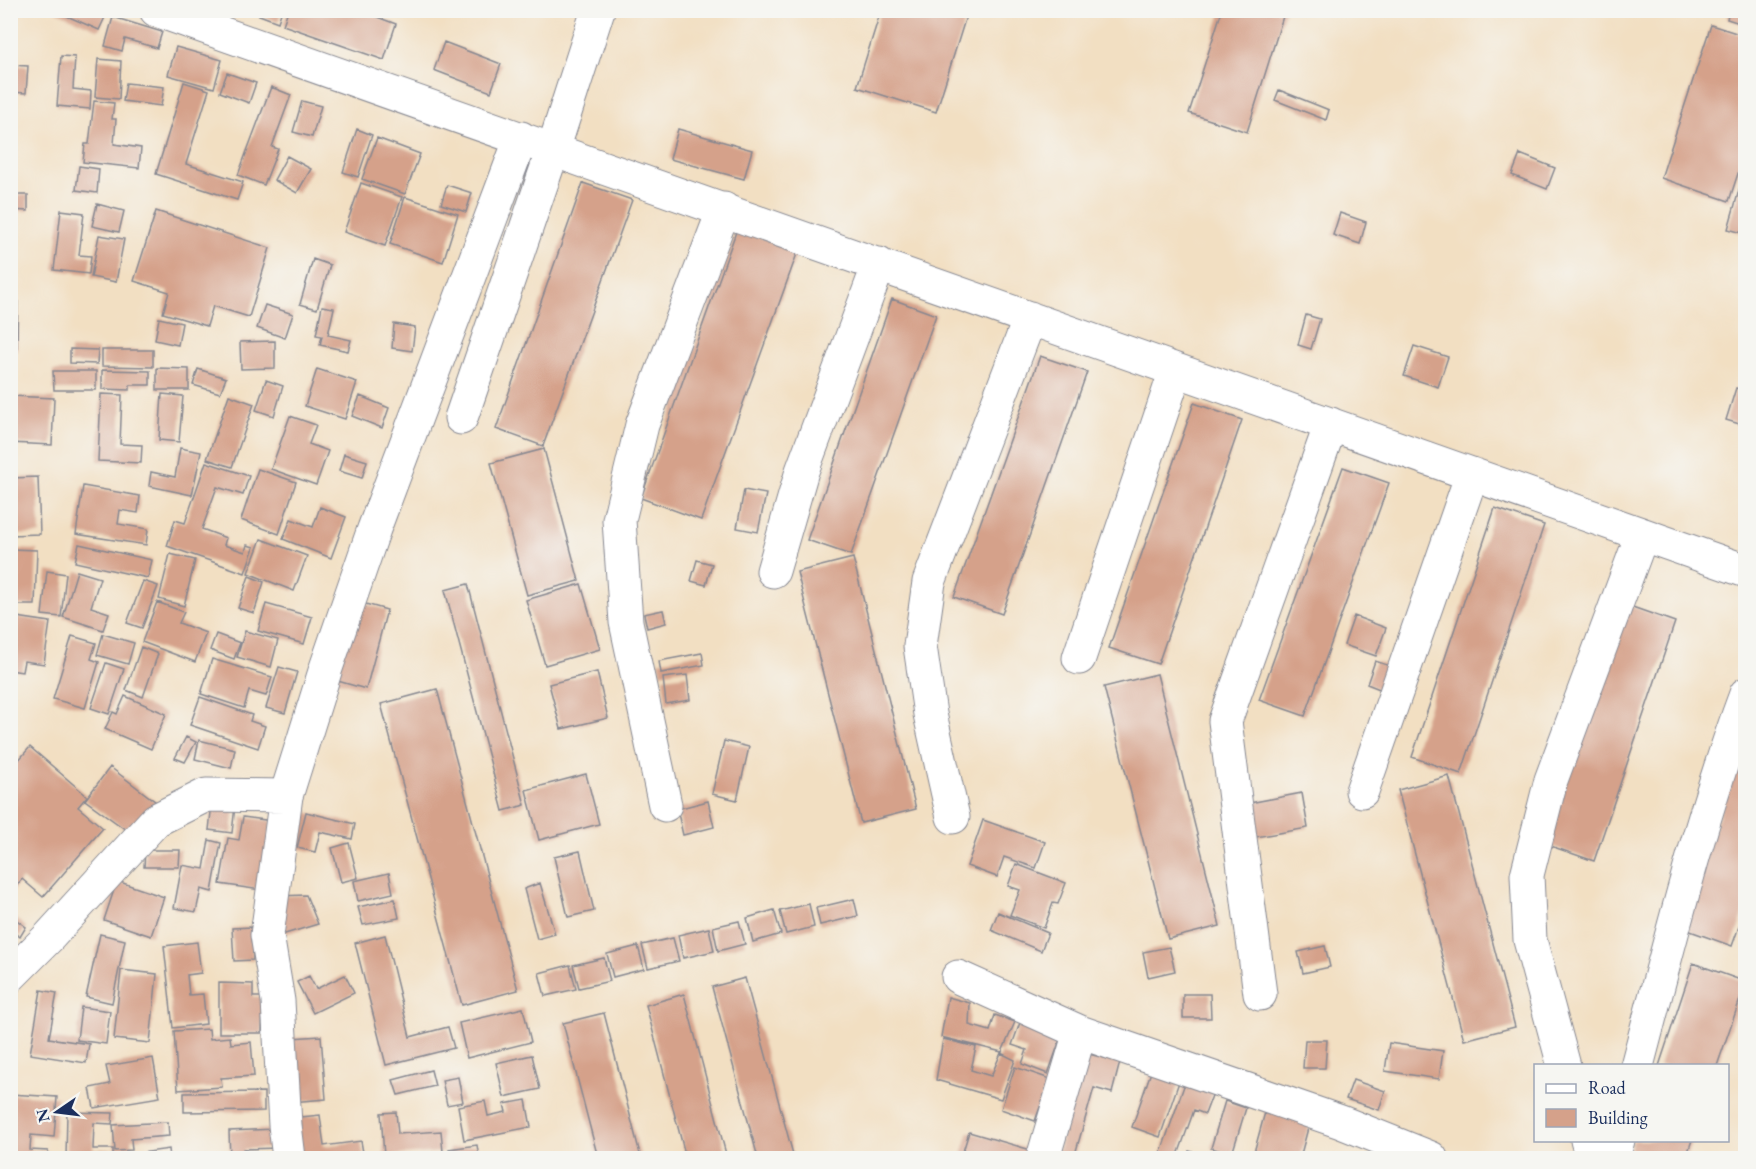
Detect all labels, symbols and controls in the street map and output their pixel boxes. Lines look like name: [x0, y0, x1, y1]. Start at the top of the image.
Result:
legend: [1534, 1064, 1729, 1142]
text: Road: [1588, 1076, 1627, 1099]
north arrow: [27, 1082, 87, 1142]
text: Building: [1588, 1106, 1648, 1129]
text: N: [31, 1107, 55, 1124]

